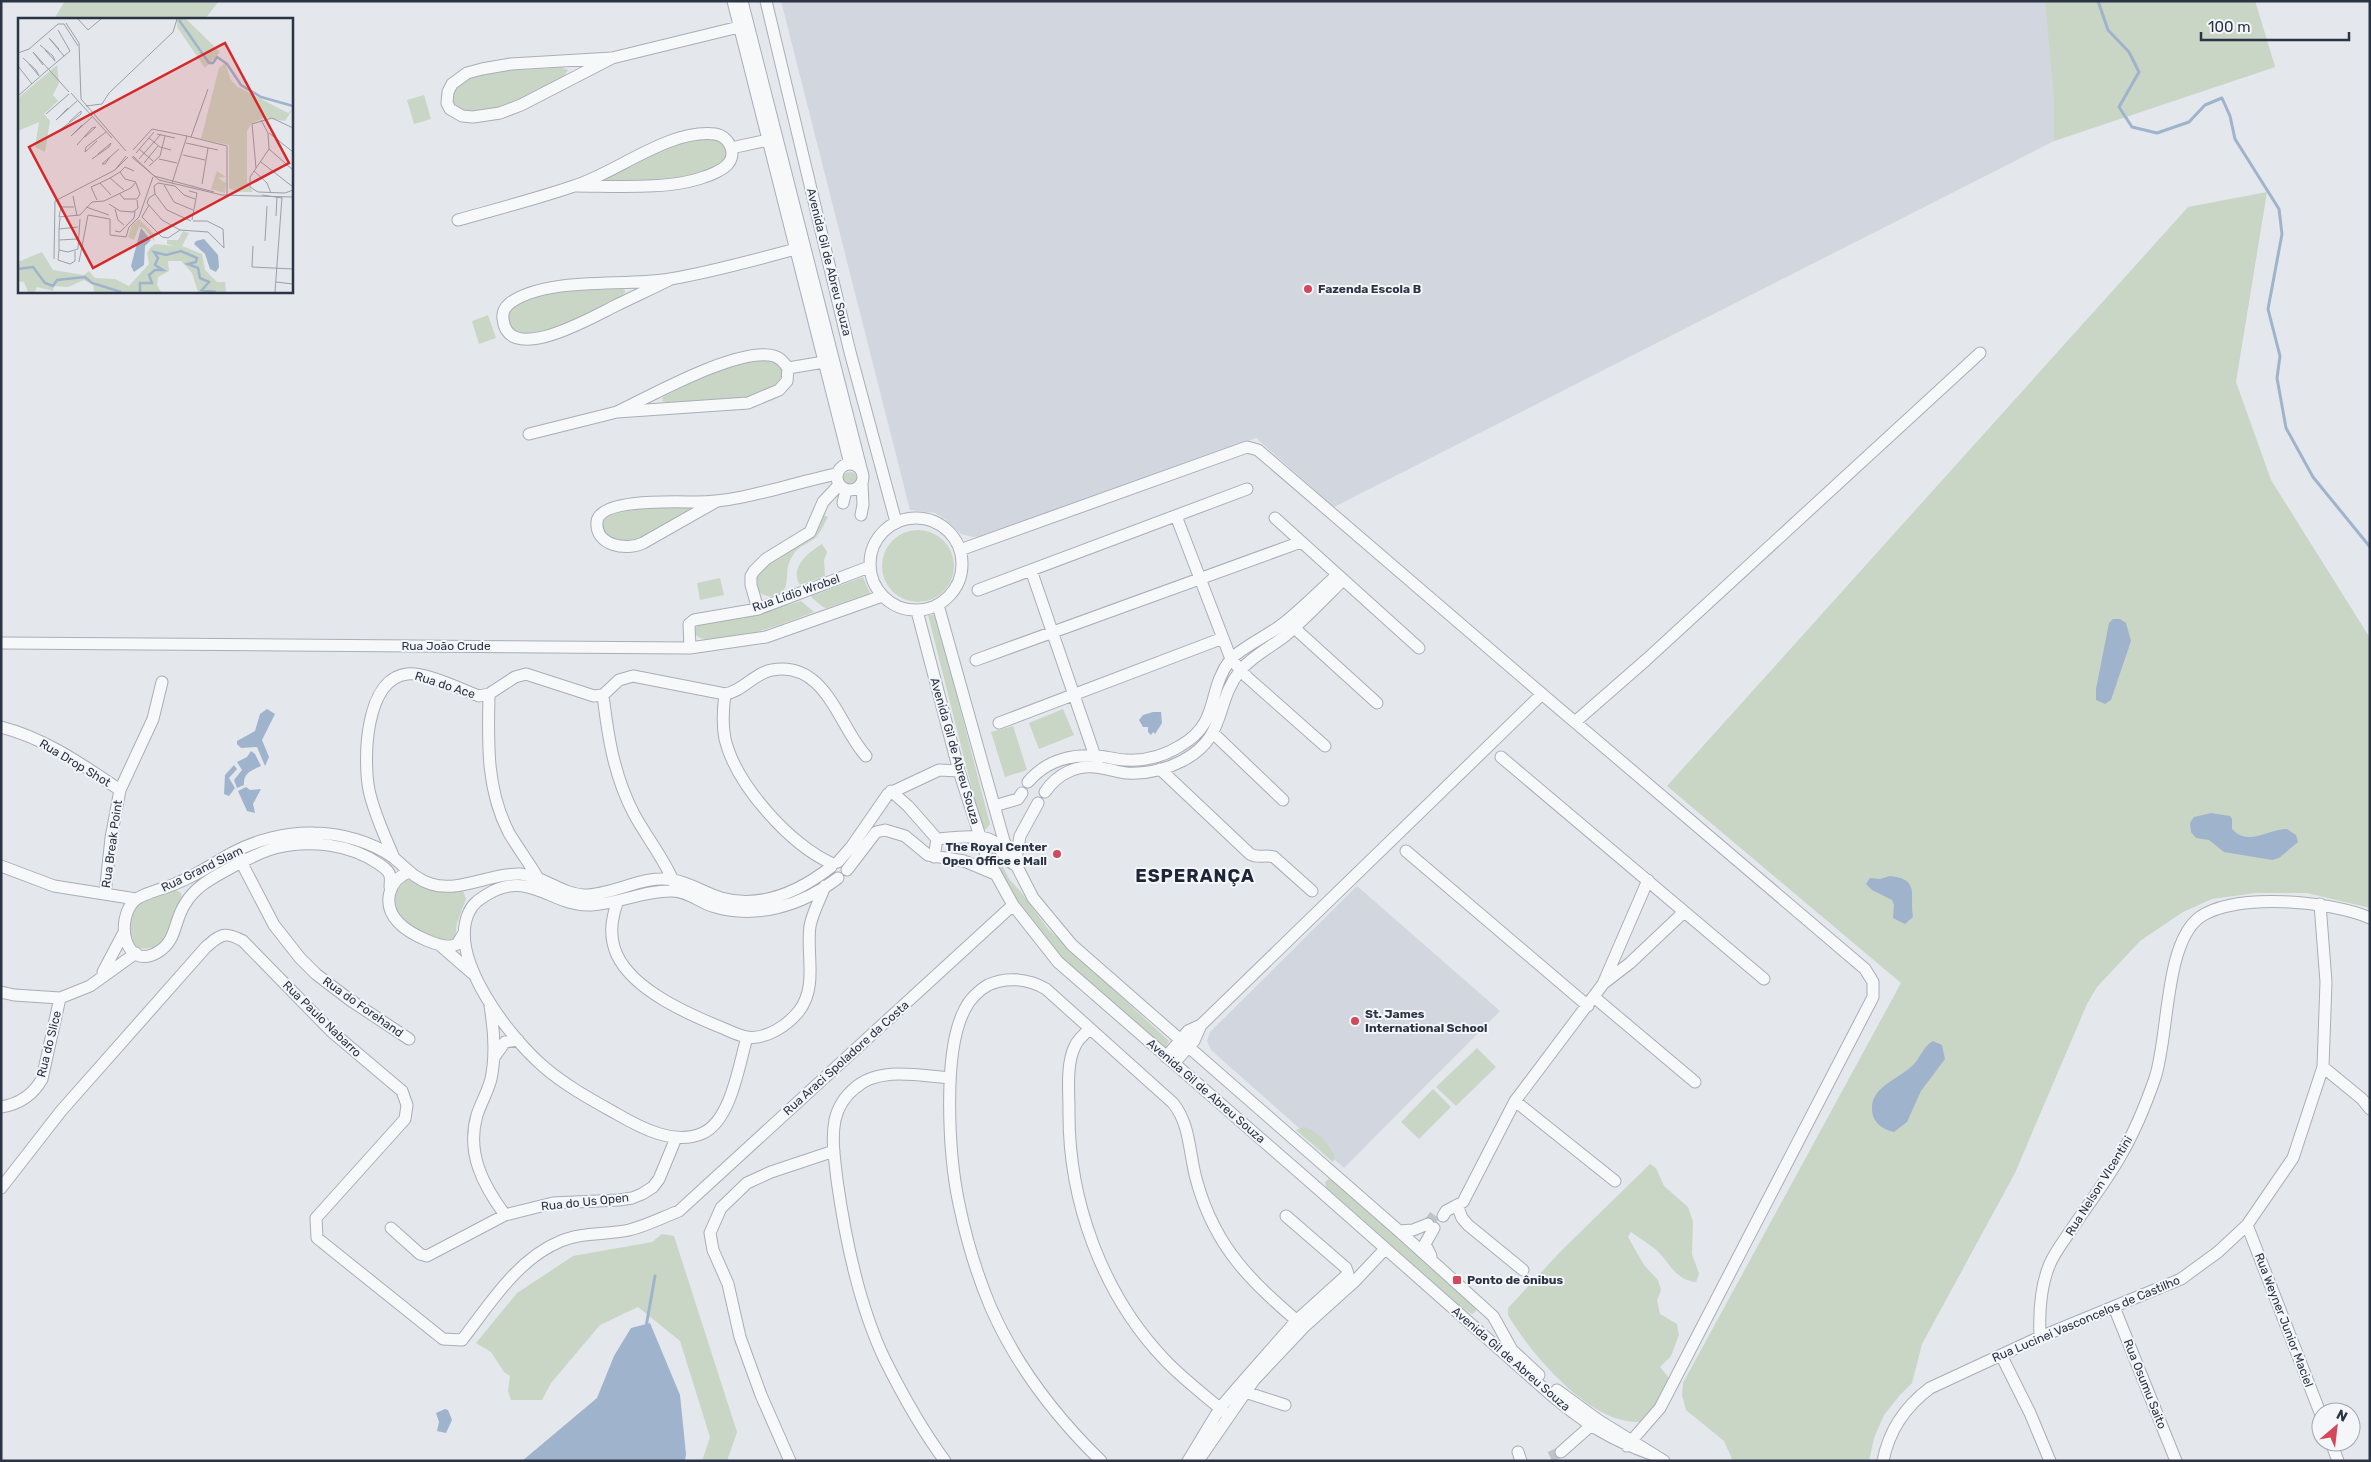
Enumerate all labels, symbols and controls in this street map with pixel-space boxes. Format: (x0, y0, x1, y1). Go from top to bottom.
scale bar (2201, 10, 2348, 42)
inset map (18, 18, 292, 292)
text: 100 m (2208, 18, 2250, 36)
street label: Avenida Gil de Abreu Souza (804, 187, 854, 337)
place label: Fazenda Escola B (1318, 282, 1421, 296)
marker: Fazenda Escola B (1302, 283, 1314, 295)
street label: Rua Lídio Wrobel (750, 571, 842, 615)
street label: Rua João Crude (401, 639, 491, 653)
street label: Rua do Ace (413, 669, 477, 701)
street label: Avenida Gil de Abreu Souza (927, 676, 983, 826)
street label: Rua Drop Shot (37, 736, 113, 790)
street label: Rua Break Point (99, 799, 125, 889)
place label: The Royal Center Open Office e Mall (942, 840, 1048, 868)
street label: Rua Grand Slam (159, 843, 245, 895)
marker: The Royal Center Open Office e Mall (1051, 848, 1063, 860)
district label: ESPERANÇA (1135, 865, 1255, 887)
street label: Rua do Forehand (320, 974, 406, 1040)
street label: Rua Paulo Nabarro (280, 978, 364, 1060)
street label: Rua Araci Spoladore da Costa (780, 998, 912, 1118)
place label: St. James International School (1365, 1007, 1488, 1035)
street label: Rua do Slice (34, 1009, 64, 1079)
marker: St. James International School (1349, 1015, 1361, 1027)
street label: Avenida Gil de Abreu Souza (1144, 1036, 1268, 1146)
street label: Rua Nelson VIcentini (2063, 1133, 2135, 1238)
street label: Rua do Us Open (540, 1190, 630, 1214)
street label: Rua Weyner Junior Maciel (2252, 1251, 2316, 1389)
place label: Ponto de ônibus (1467, 1273, 1564, 1287)
street label: Rua Lucinei Vasconcelos de Castilho (1990, 1273, 2182, 1365)
marker: Ponto de ônibus (1451, 1274, 1463, 1286)
street label: Avenida Gil de Abreu Souza (1449, 1304, 1573, 1414)
street label: Rua Osumu Saito (2121, 1337, 2169, 1431)
north arrow (2311, 1402, 2361, 1452)
text: N (2333, 1406, 2350, 1426)

